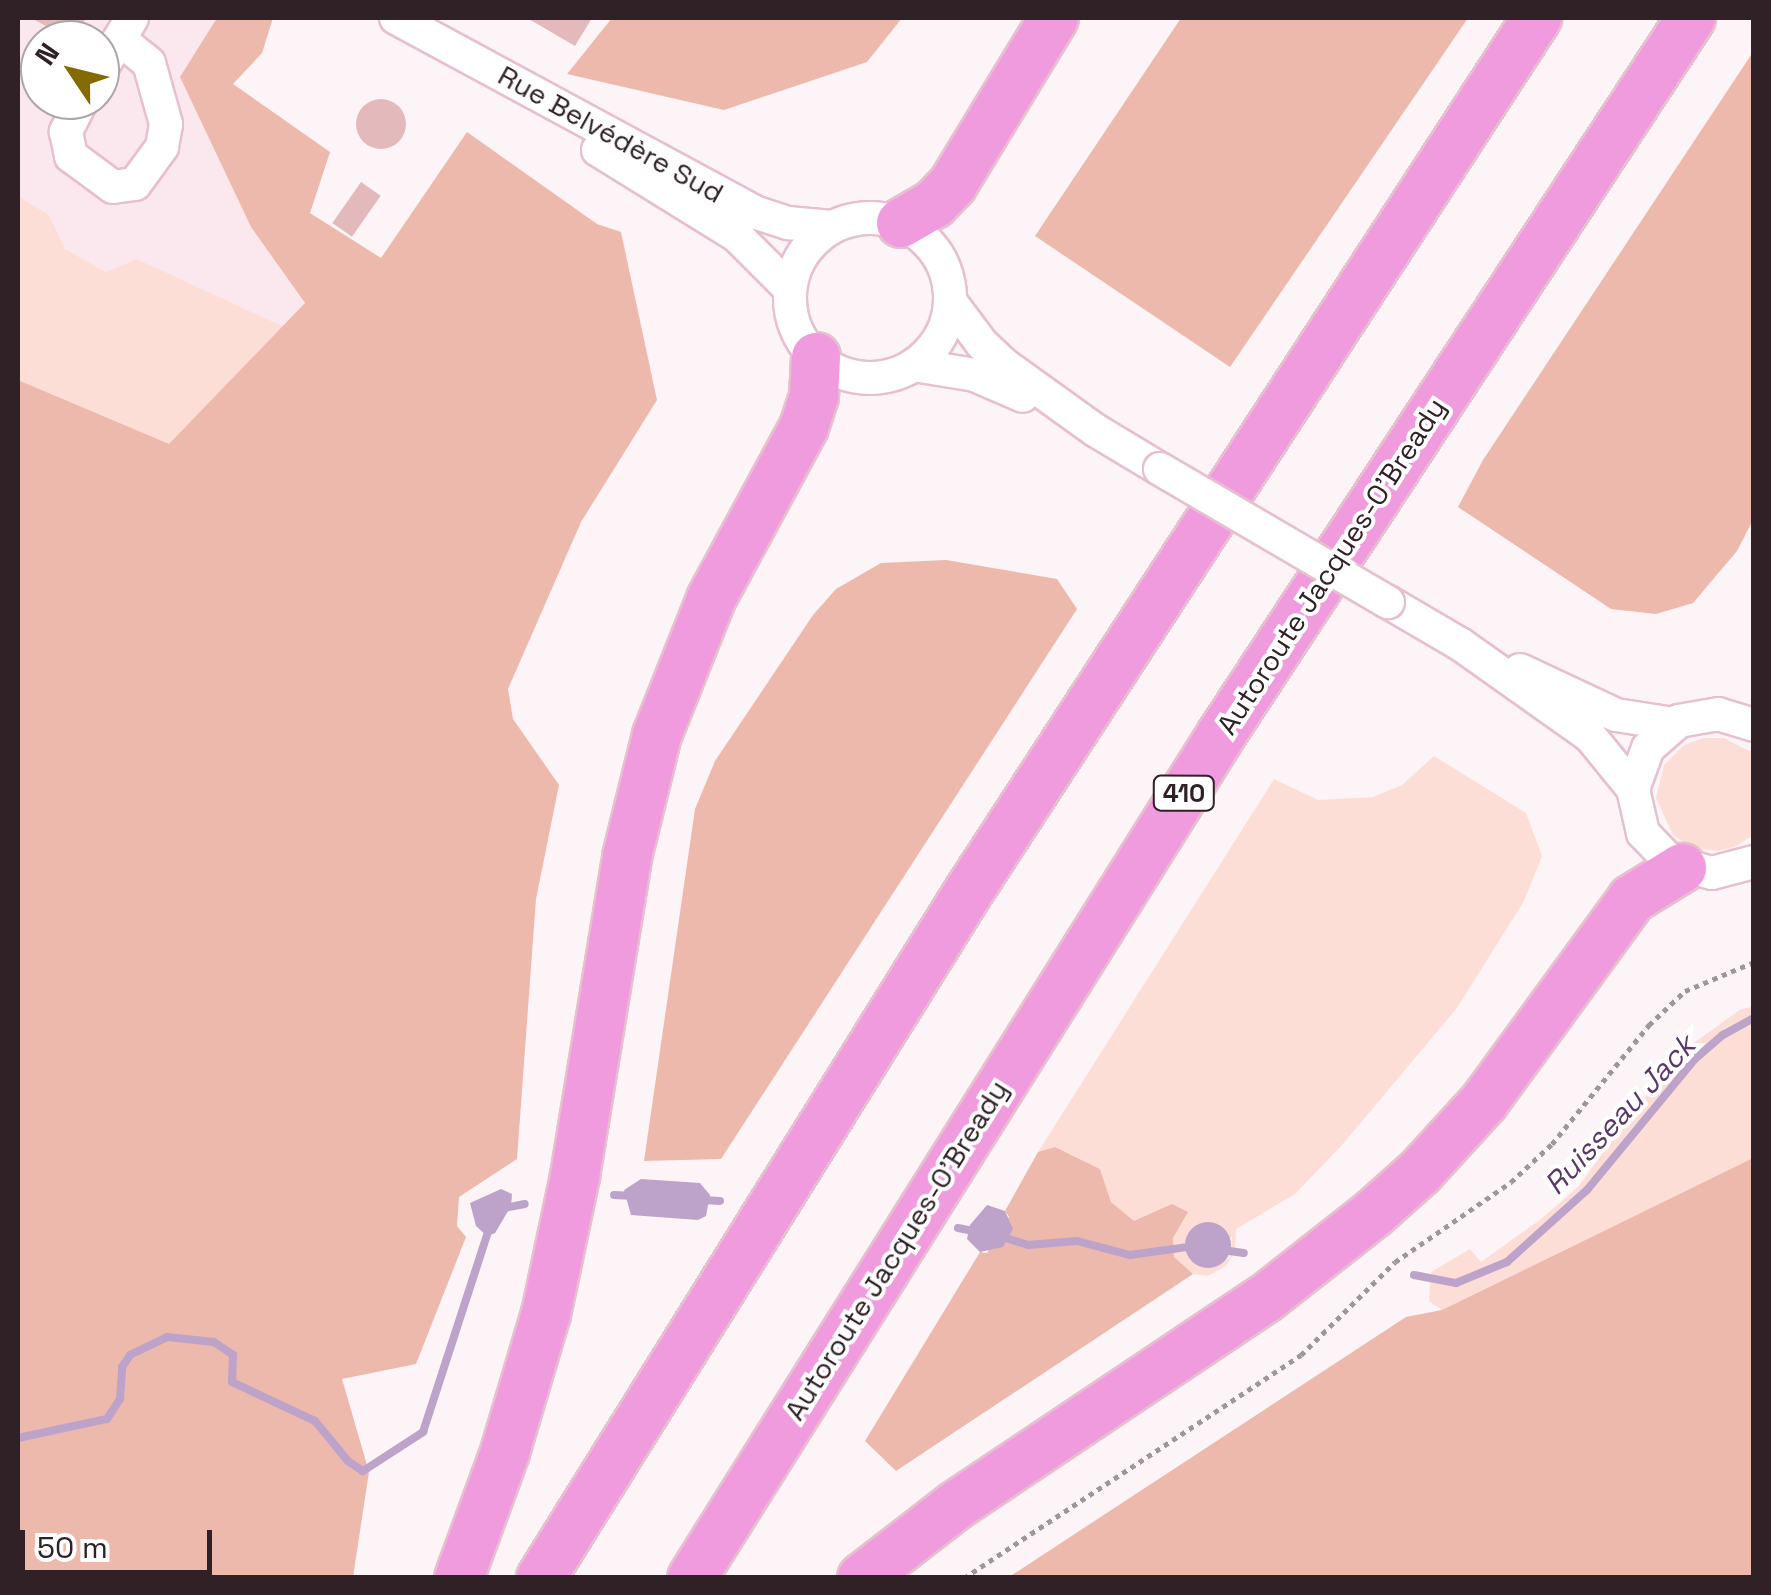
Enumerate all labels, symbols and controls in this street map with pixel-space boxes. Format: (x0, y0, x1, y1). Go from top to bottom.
north arrow (20, 20, 120, 120)
text: N (27, 36, 67, 72)
street label: Rue Belvédère Sud (492, 58, 730, 210)
street label: Autoroute Jacques-O'Bready (1210, 392, 1452, 740)
road number: 410 (1152, 773, 1216, 813)
water label: Ruisseau Jack (1537, 1028, 1703, 1202)
street label: Autoroute Jacques-O'Bready (777, 1074, 1015, 1426)
scale bar (25, 1510, 218, 1572)
text: 50 m (37, 1528, 108, 1567)

